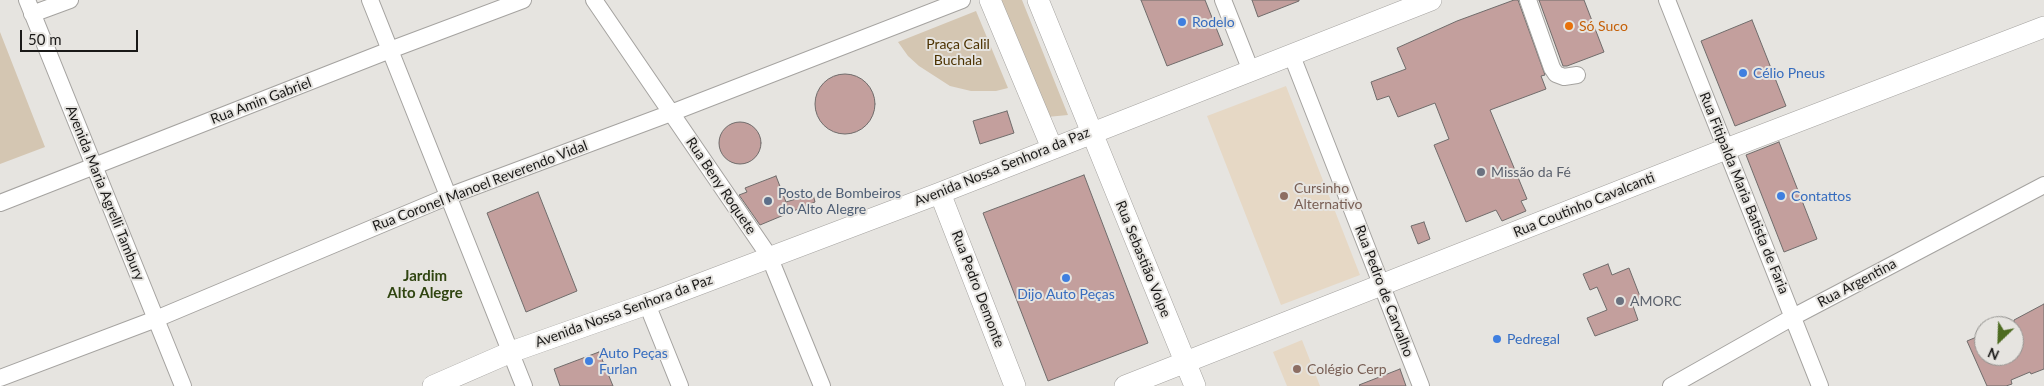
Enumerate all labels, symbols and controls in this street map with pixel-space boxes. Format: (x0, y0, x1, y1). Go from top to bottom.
place label: Rodelo (1192, 14, 1235, 30)
marker: Rodelo (1176, 16, 1188, 28)
place label: Só Suco (1579, 18, 1628, 34)
scale bar (22, 20, 140, 52)
marker: Só Suco (1563, 20, 1575, 32)
text: 50 m (28, 30, 62, 48)
park label: Praça Calil Buchala (926, 36, 990, 68)
place label: Célio Pneus (1753, 65, 1825, 81)
marker: Célio Pneus (1737, 67, 1749, 79)
street label: Rua Amin Gabriel (208, 74, 314, 128)
street label: Rua Fitipalda Maria Batista de Faria (1696, 90, 1792, 296)
street label: Avenida Maria Agrelli Tambury (62, 103, 148, 283)
street label: Avenida Nossa Senhora da Paz (912, 124, 1092, 210)
street label: Rua Beny Roquete (682, 134, 760, 238)
street label: Rua Coronel Manoel Reverendo Vidal (370, 137, 590, 235)
place label: Missão da Fé (1491, 164, 1571, 180)
marker: Missão da Fé (1475, 166, 1487, 178)
street label: Rua Coutinho Cavalcanti (1511, 169, 1657, 241)
place label: Cursinho Alternativo (1294, 180, 1362, 212)
place label: Posto de Bombeiros do Alto Alegre (778, 185, 901, 218)
place label: Contattos (1791, 188, 1851, 204)
marker: Cursinho Alternativo (1278, 190, 1290, 202)
marker: Contattos (1775, 190, 1787, 202)
marker: Posto de Bombeiros do Alto Alegre (762, 195, 774, 207)
street label: Rua Sebastião Volpe (1112, 198, 1174, 320)
street label: Rua Pedro de Carvalho (1351, 223, 1417, 359)
street label: Rua Pedro Demonte (948, 228, 1008, 350)
street label: Rua Argentina (1815, 255, 1899, 311)
district label: Jardim Alto Alegre (387, 267, 463, 302)
street label: Avenida Nossa Senhora da Paz (533, 271, 715, 351)
marker: Dijo Auto Peças (1060, 272, 1072, 284)
place label: Dijo Auto Peças (1017, 286, 1115, 302)
place label: AMORC (1630, 293, 1682, 309)
marker: AMORC (1614, 295, 1626, 307)
north arrow (1974, 316, 2024, 366)
place label: Pedregal (1507, 331, 1560, 347)
marker: Pedregal (1491, 333, 1503, 345)
text: N (1985, 344, 2001, 364)
place label: Auto Peças Furlan (599, 345, 668, 378)
marker: Auto Peças Furlan (583, 355, 595, 367)
place label: Colégio Cerp (1307, 361, 1387, 377)
marker: Colégio Cerp (1291, 363, 1303, 375)

